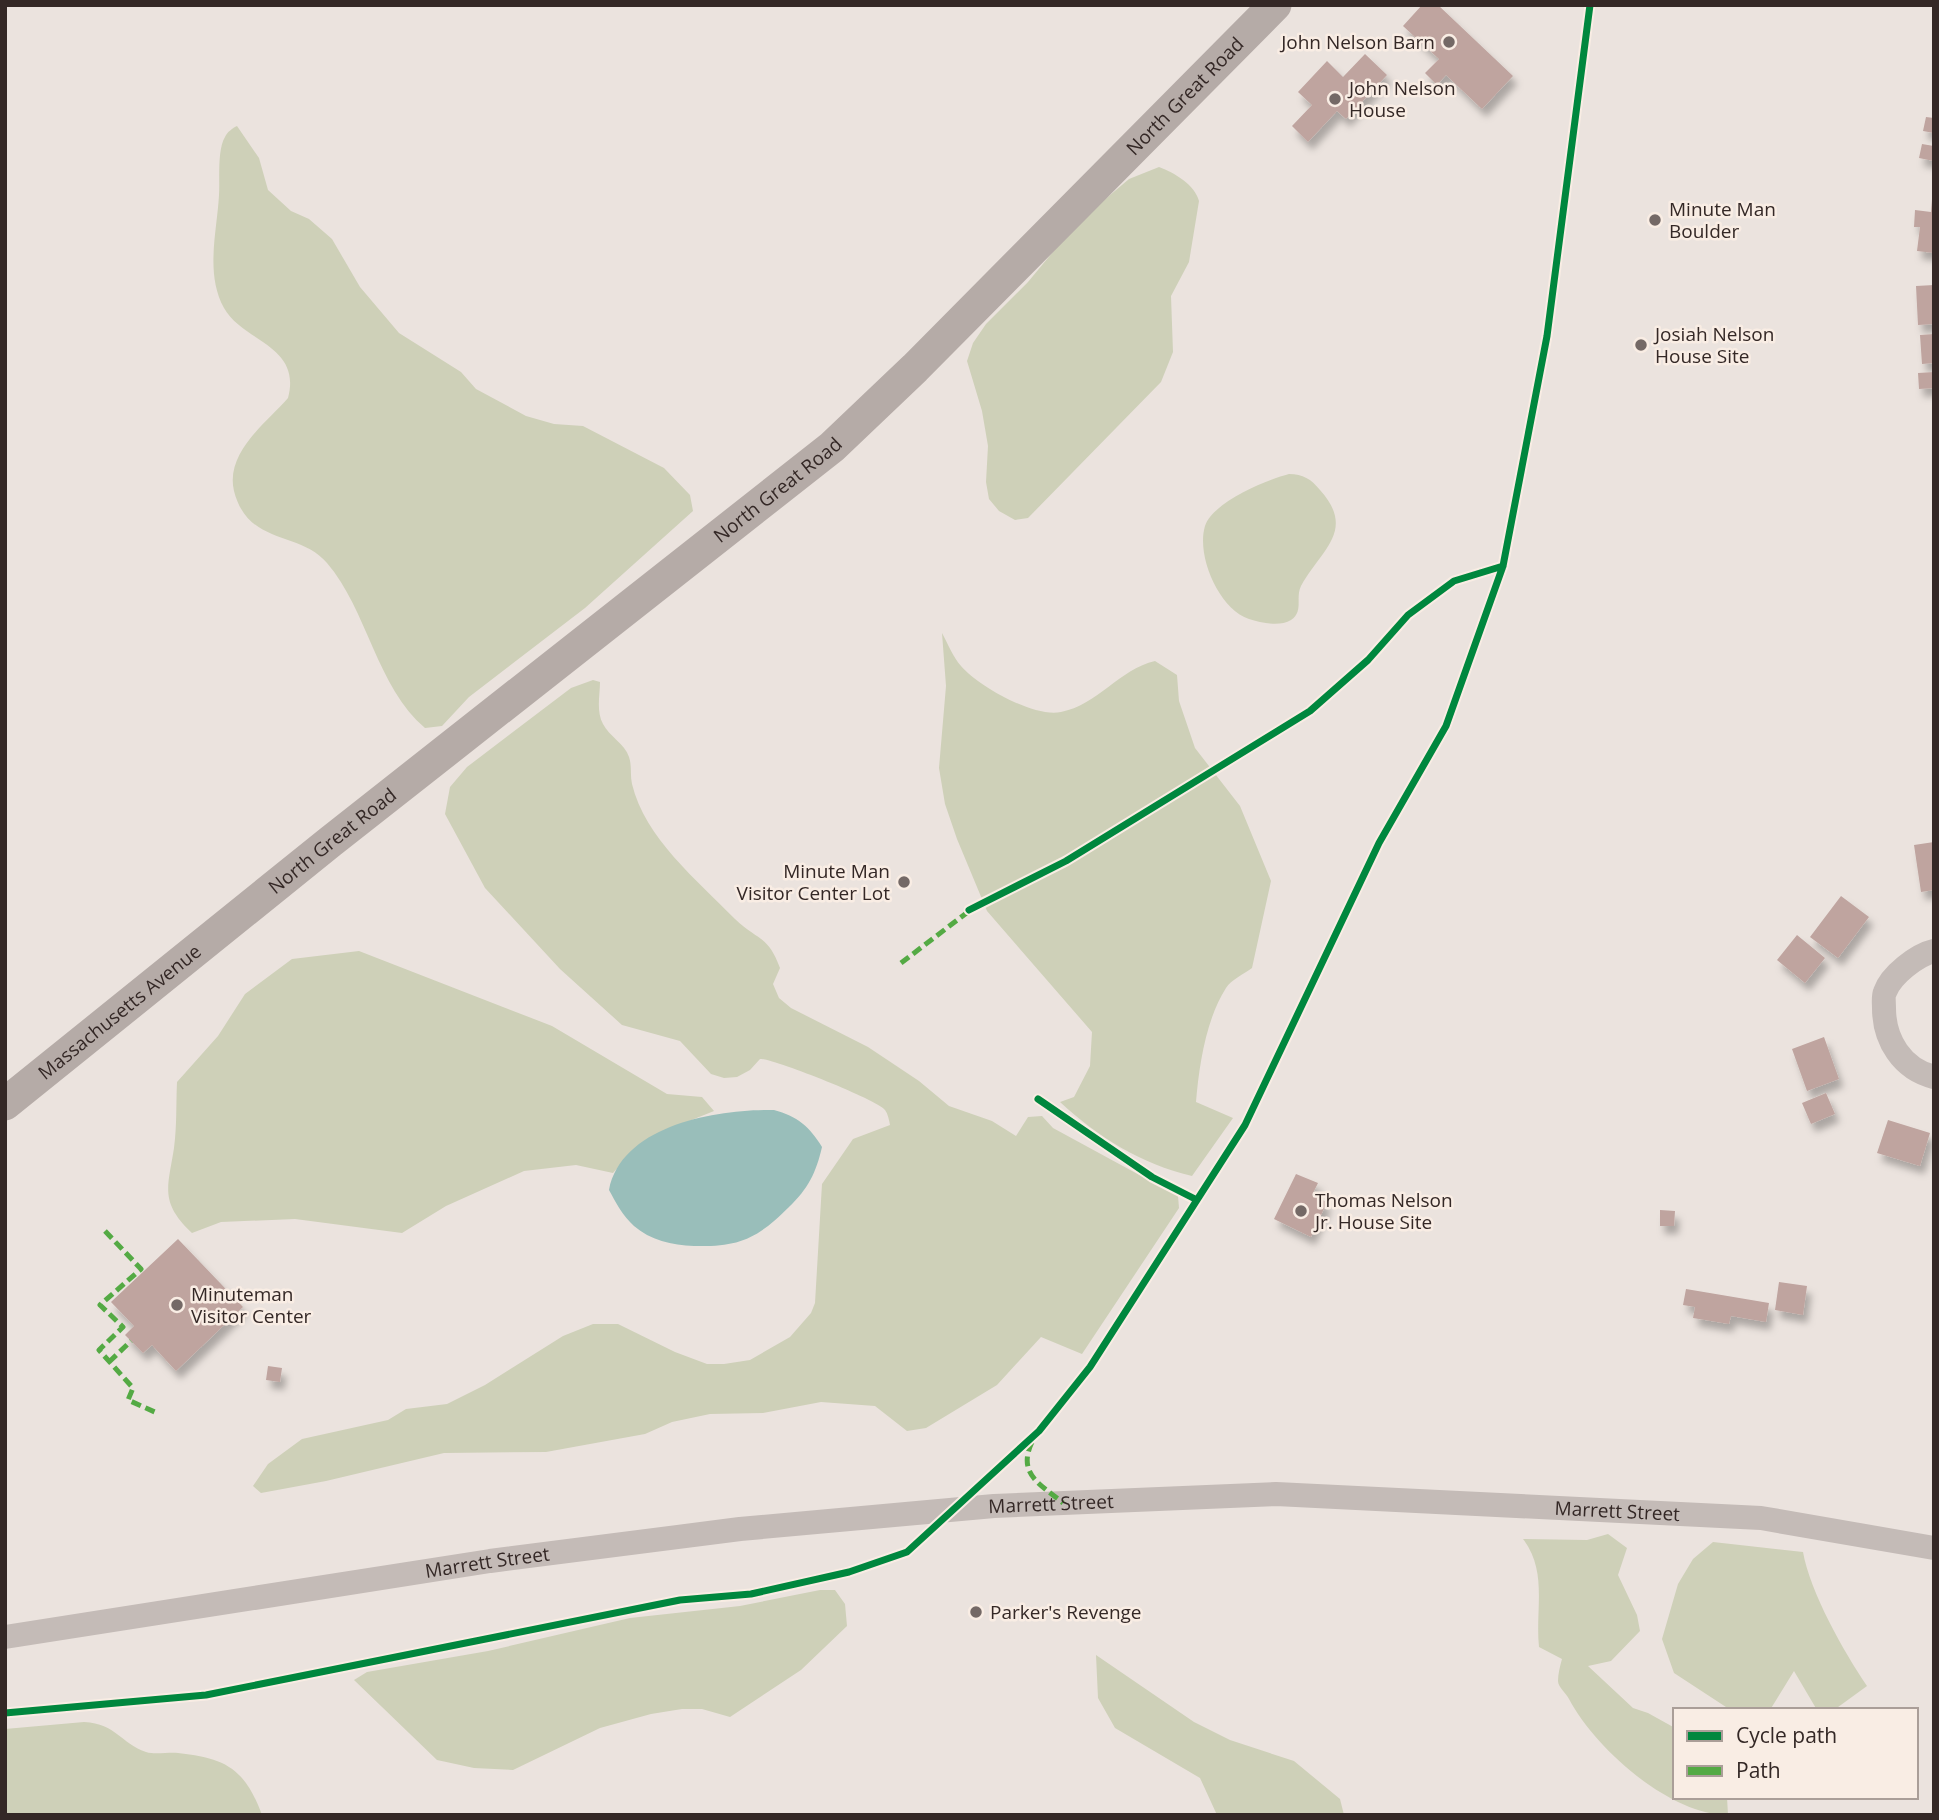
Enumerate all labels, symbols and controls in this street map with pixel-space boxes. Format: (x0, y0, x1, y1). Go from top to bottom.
place label: John Nelson Barn (1279, 29, 1435, 55)
street label: North Great Road (1120, 31, 1249, 161)
marker: John Nelson Barn (1441, 34, 1457, 50)
place label: John Nelson House (1347, 75, 1456, 123)
marker: John Nelson House (1327, 91, 1343, 107)
place label: Minute Man Boulder (1669, 196, 1776, 244)
marker: Minute Man Boulder (1647, 212, 1663, 228)
place label: Josiah Nelson House Site (1653, 321, 1774, 369)
marker: Josiah Nelson House Site (1633, 337, 1649, 353)
street label: North Great Road (708, 431, 848, 549)
street label: North Great Road (263, 782, 402, 900)
place label: Minute Man Visitor Center Lot (737, 858, 890, 906)
marker: Minute Man Visitor Center Lot (896, 874, 912, 890)
street label: Massachusetts Avenue (33, 938, 206, 1085)
place label: Thomas Nelson Jr. House Site (1313, 1187, 1453, 1235)
marker: Thomas Nelson Jr. House Site (1293, 1203, 1309, 1219)
place label: Minuteman Visitor Center (191, 1281, 312, 1329)
marker: Minuteman Visitor Center (169, 1297, 185, 1313)
street label: Marrett Street (988, 1488, 1114, 1519)
street label: Marrett Street (1554, 1495, 1681, 1527)
street label: Marrett Street (423, 1540, 551, 1584)
place label: Parker's Revenge (990, 1599, 1142, 1625)
marker: Parker's Revenge (968, 1604, 984, 1620)
legend (1673, 1708, 1918, 1799)
text: Cycle path (1736, 1721, 1837, 1749)
text: Path (1736, 1756, 1781, 1784)

